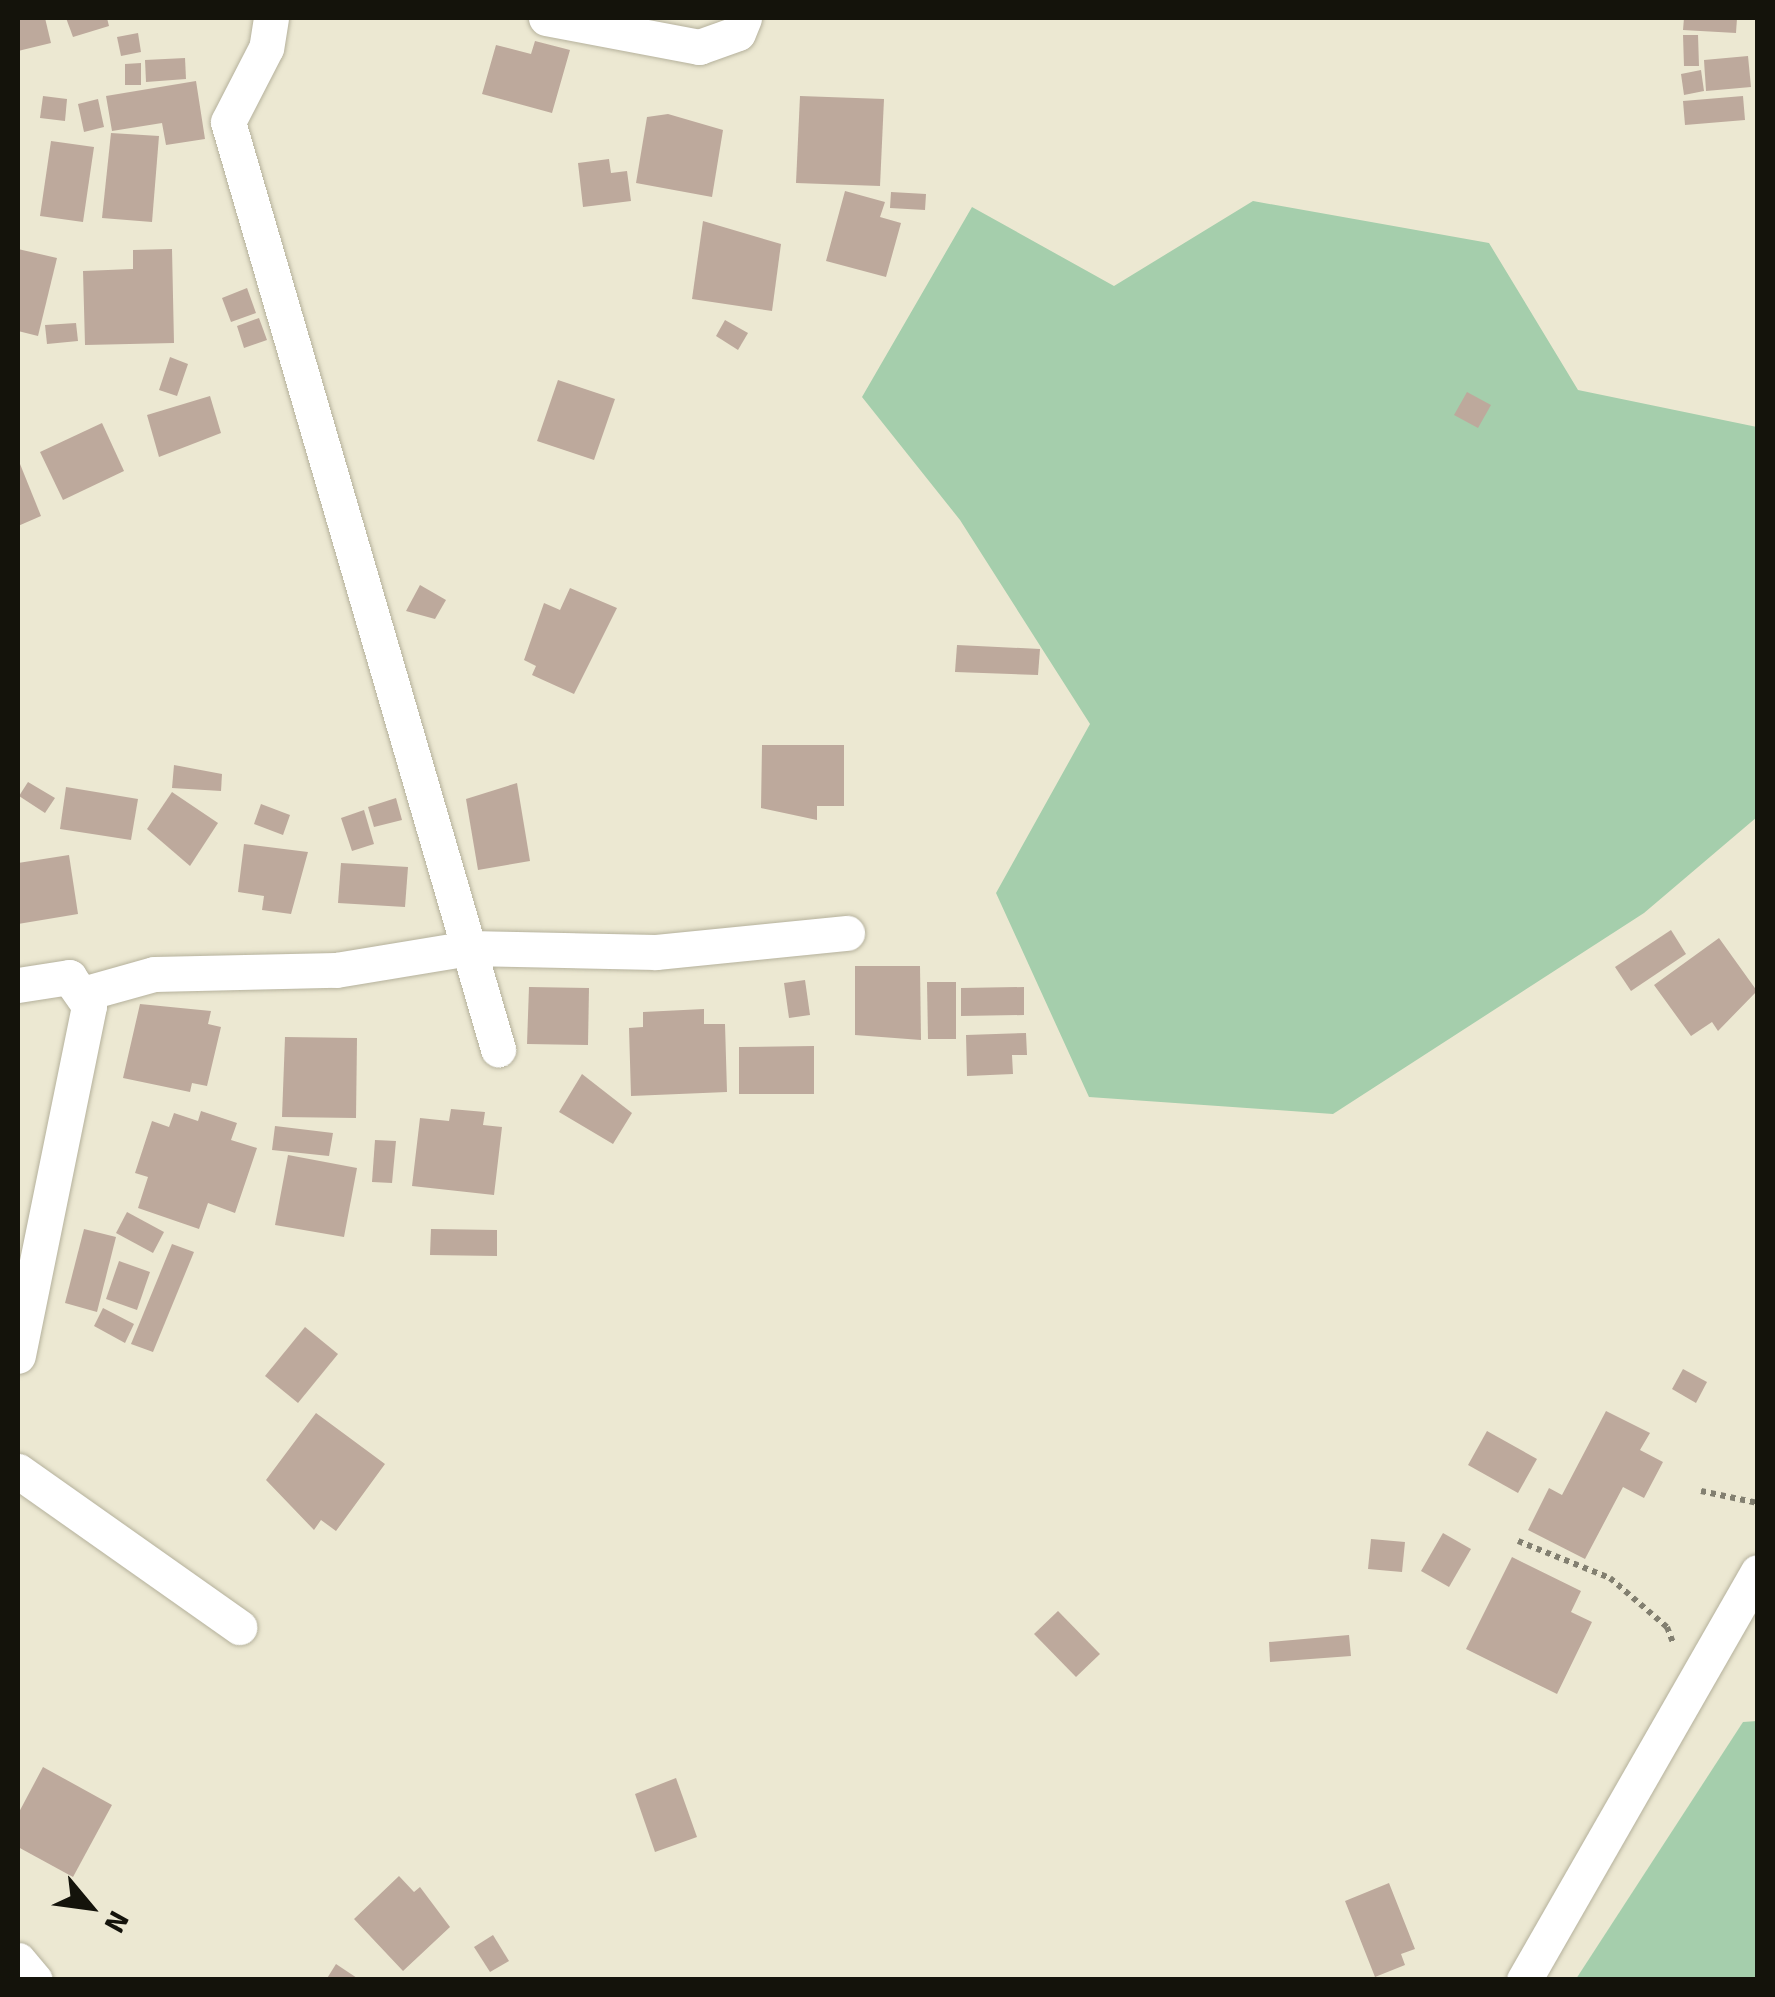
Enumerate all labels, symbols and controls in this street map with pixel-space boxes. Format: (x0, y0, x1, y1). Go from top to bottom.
north arrow (40, 1857, 140, 1957)
text: N (97, 1905, 136, 1938)

